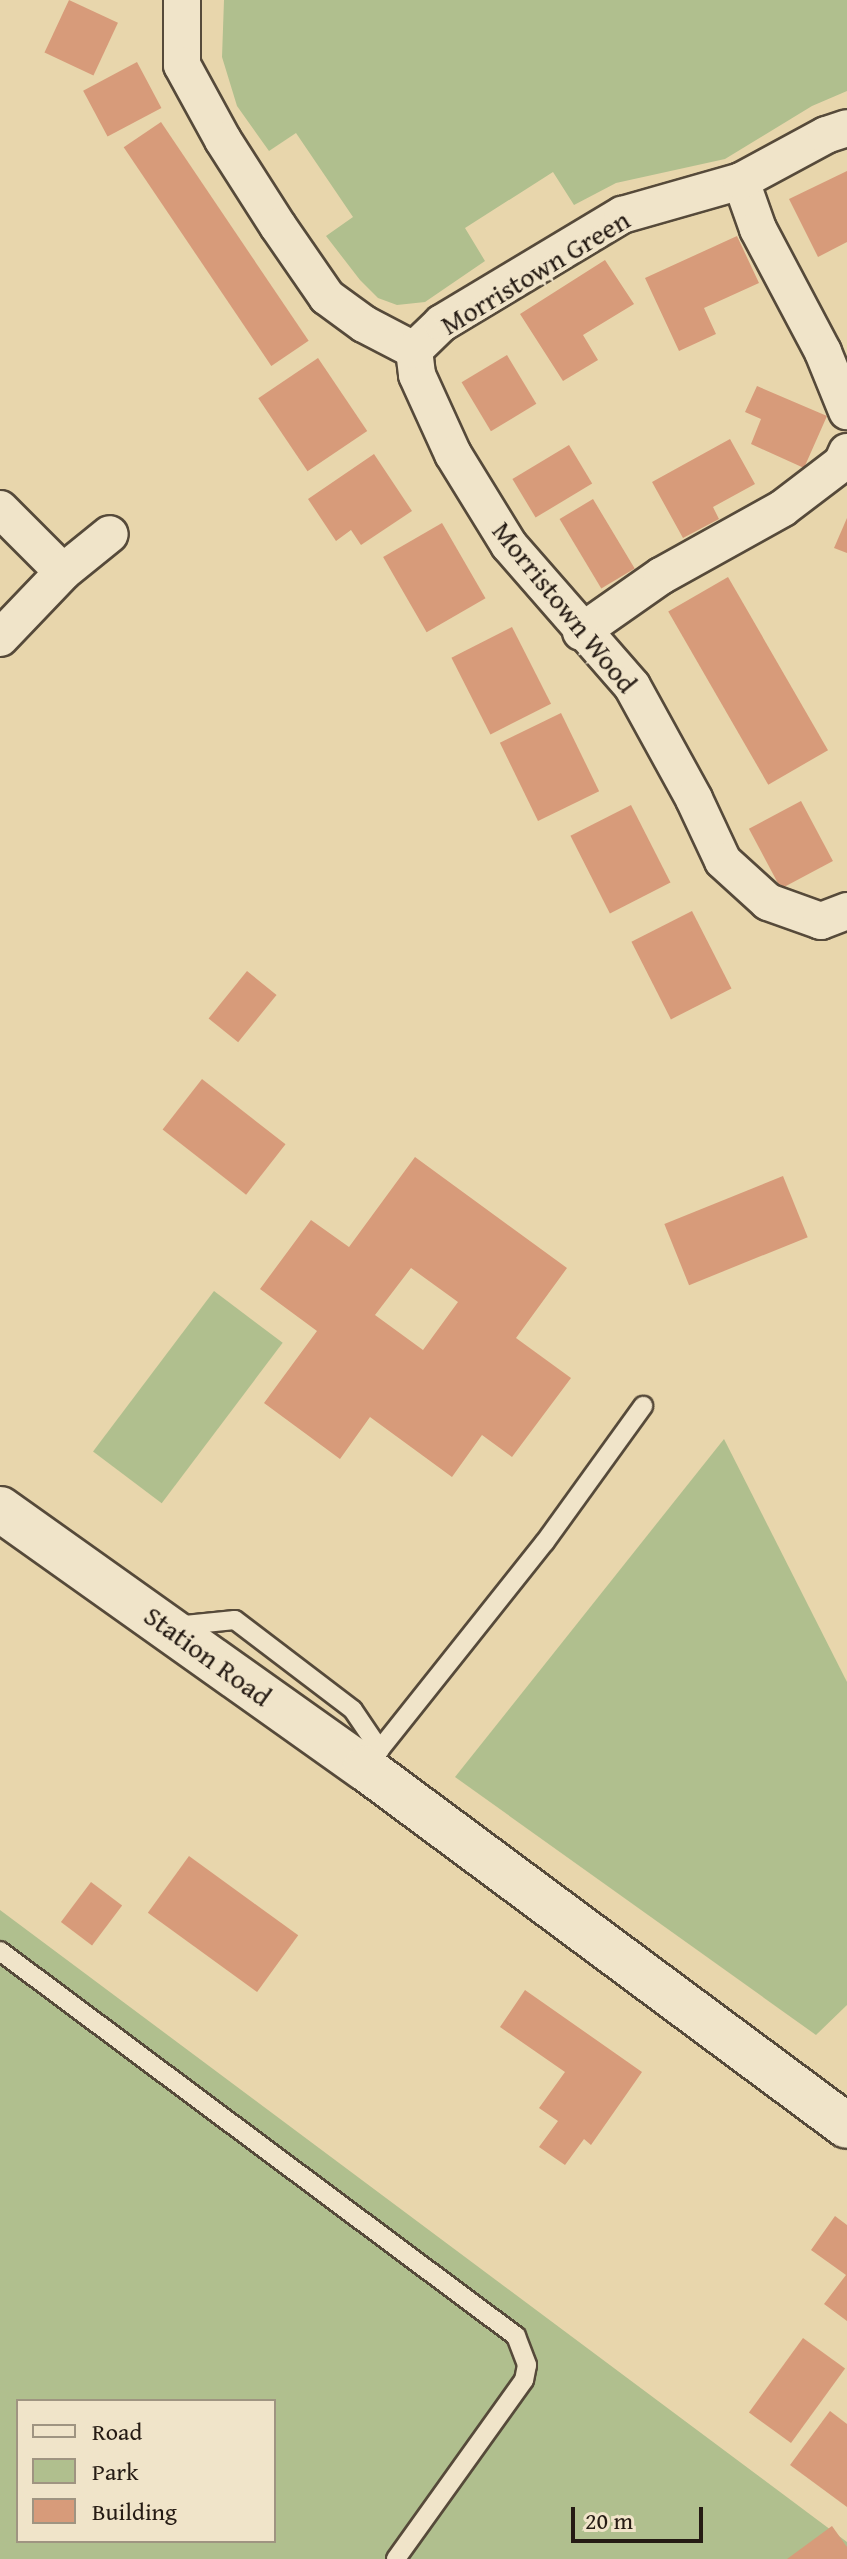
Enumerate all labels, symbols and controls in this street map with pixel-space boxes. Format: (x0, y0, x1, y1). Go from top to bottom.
street label: Morristown Green (434, 202, 636, 342)
street label: Morristown Wood (486, 514, 644, 700)
street label: Station Road (138, 1599, 278, 1713)
legend (16, 2399, 276, 2543)
text: Road (92, 2414, 142, 2449)
text: Park (92, 2454, 138, 2489)
scale bar (575, 2491, 707, 2541)
text: Building (92, 2494, 177, 2529)
text: 20 m (585, 2503, 633, 2538)

